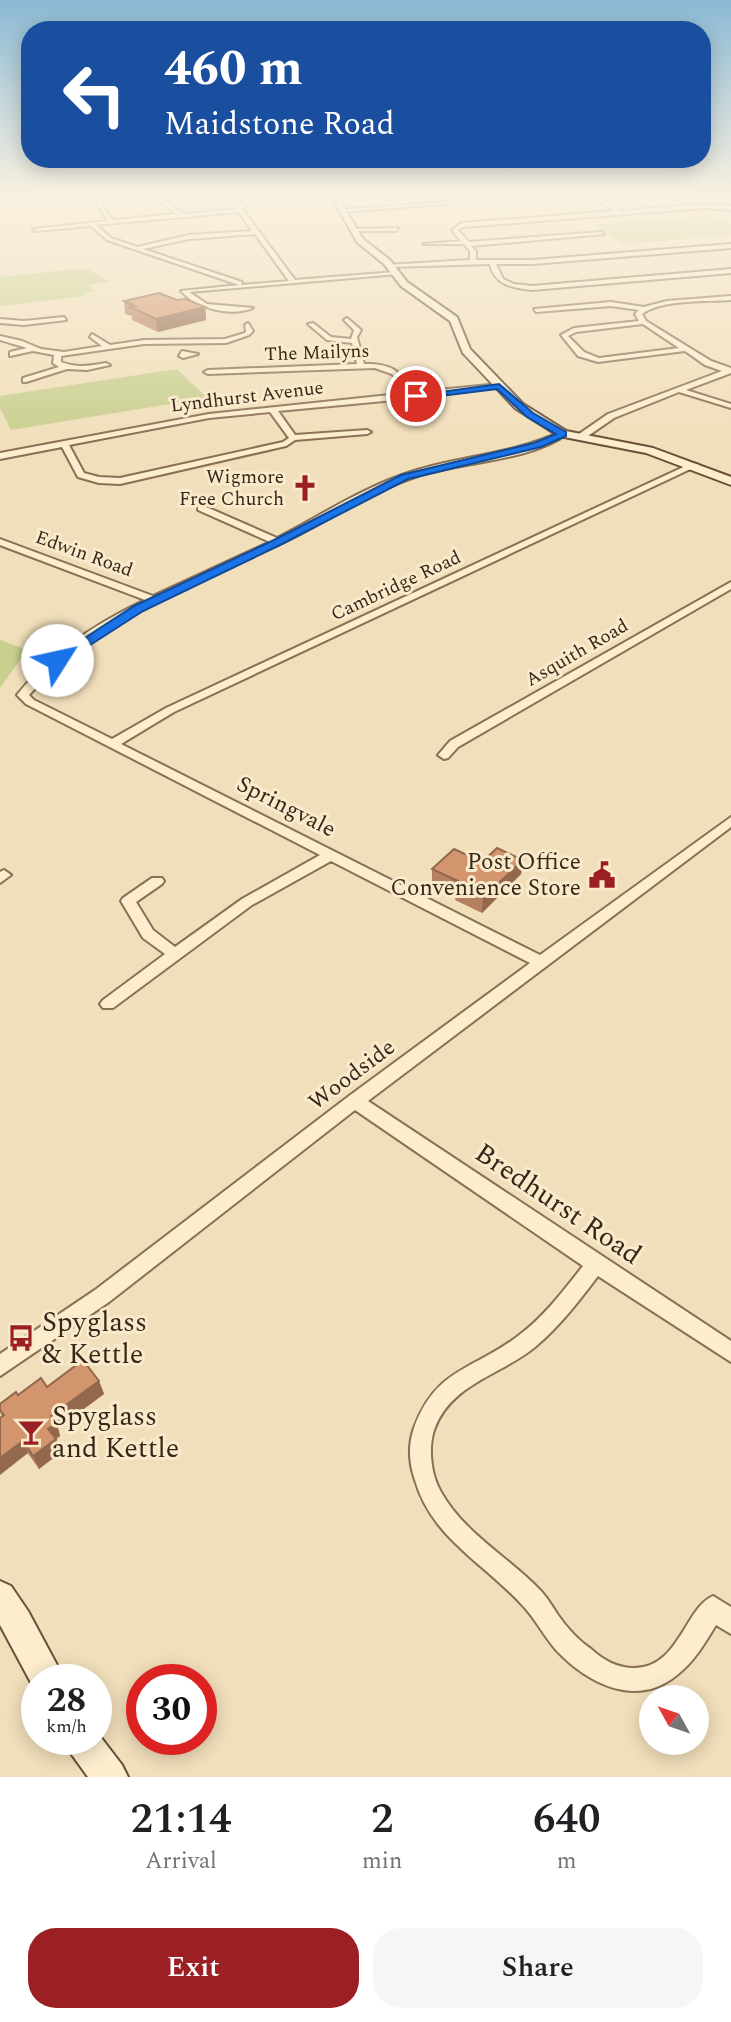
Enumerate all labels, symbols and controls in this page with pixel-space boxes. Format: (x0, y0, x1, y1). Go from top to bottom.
text: 460 m (164, 32, 303, 107)
icon: left (49, 49, 140, 140)
text: Maidstone Road (164, 100, 395, 149)
street label: The Mailyns (264, 337, 370, 369)
pin (386, 366, 446, 426)
street label: Lyndhurst Avenue (169, 373, 325, 421)
icon: arrive (397, 377, 435, 415)
place label: Wigmore Free Church (179, 463, 284, 514)
church icon: Wigmore Free Church (290, 473, 320, 503)
street label: Edwin Road (31, 523, 137, 585)
street label: Cambridge Road (326, 543, 466, 629)
street label: Asquith Road (520, 612, 634, 694)
position arrow (20, 623, 94, 697)
street label: Springvale (230, 767, 342, 847)
place label: Post Office Convenience Store (390, 845, 581, 906)
public building icon: Post Office Convenience Store (587, 860, 617, 890)
street label: Woodside (301, 1031, 403, 1119)
street label: Bredhurst Road (466, 1132, 650, 1276)
place label: Spyglass & Kettle (42, 1301, 147, 1376)
bus stop icon: Spyglass & Kettle (6, 1323, 36, 1353)
place label: Spyglass and Kettle (52, 1395, 179, 1470)
bar icon: Spyglass and Kettle (16, 1417, 46, 1447)
speed limit sign: 30 (126, 1664, 217, 1755)
text: 28 (47, 1674, 86, 1727)
north arrow (639, 1685, 709, 1755)
map controls (639, 1685, 709, 1755)
text: km/h (46, 1713, 87, 1740)
text: 21:14 (131, 1788, 232, 1851)
text: 2 (371, 1788, 393, 1851)
text: 640 (533, 1788, 600, 1851)
text: Arrival (145, 1844, 217, 1879)
text: min (362, 1844, 402, 1879)
text: m (557, 1844, 577, 1879)
button: Exit (28, 1928, 359, 2008)
button: Share (373, 1928, 703, 2008)

